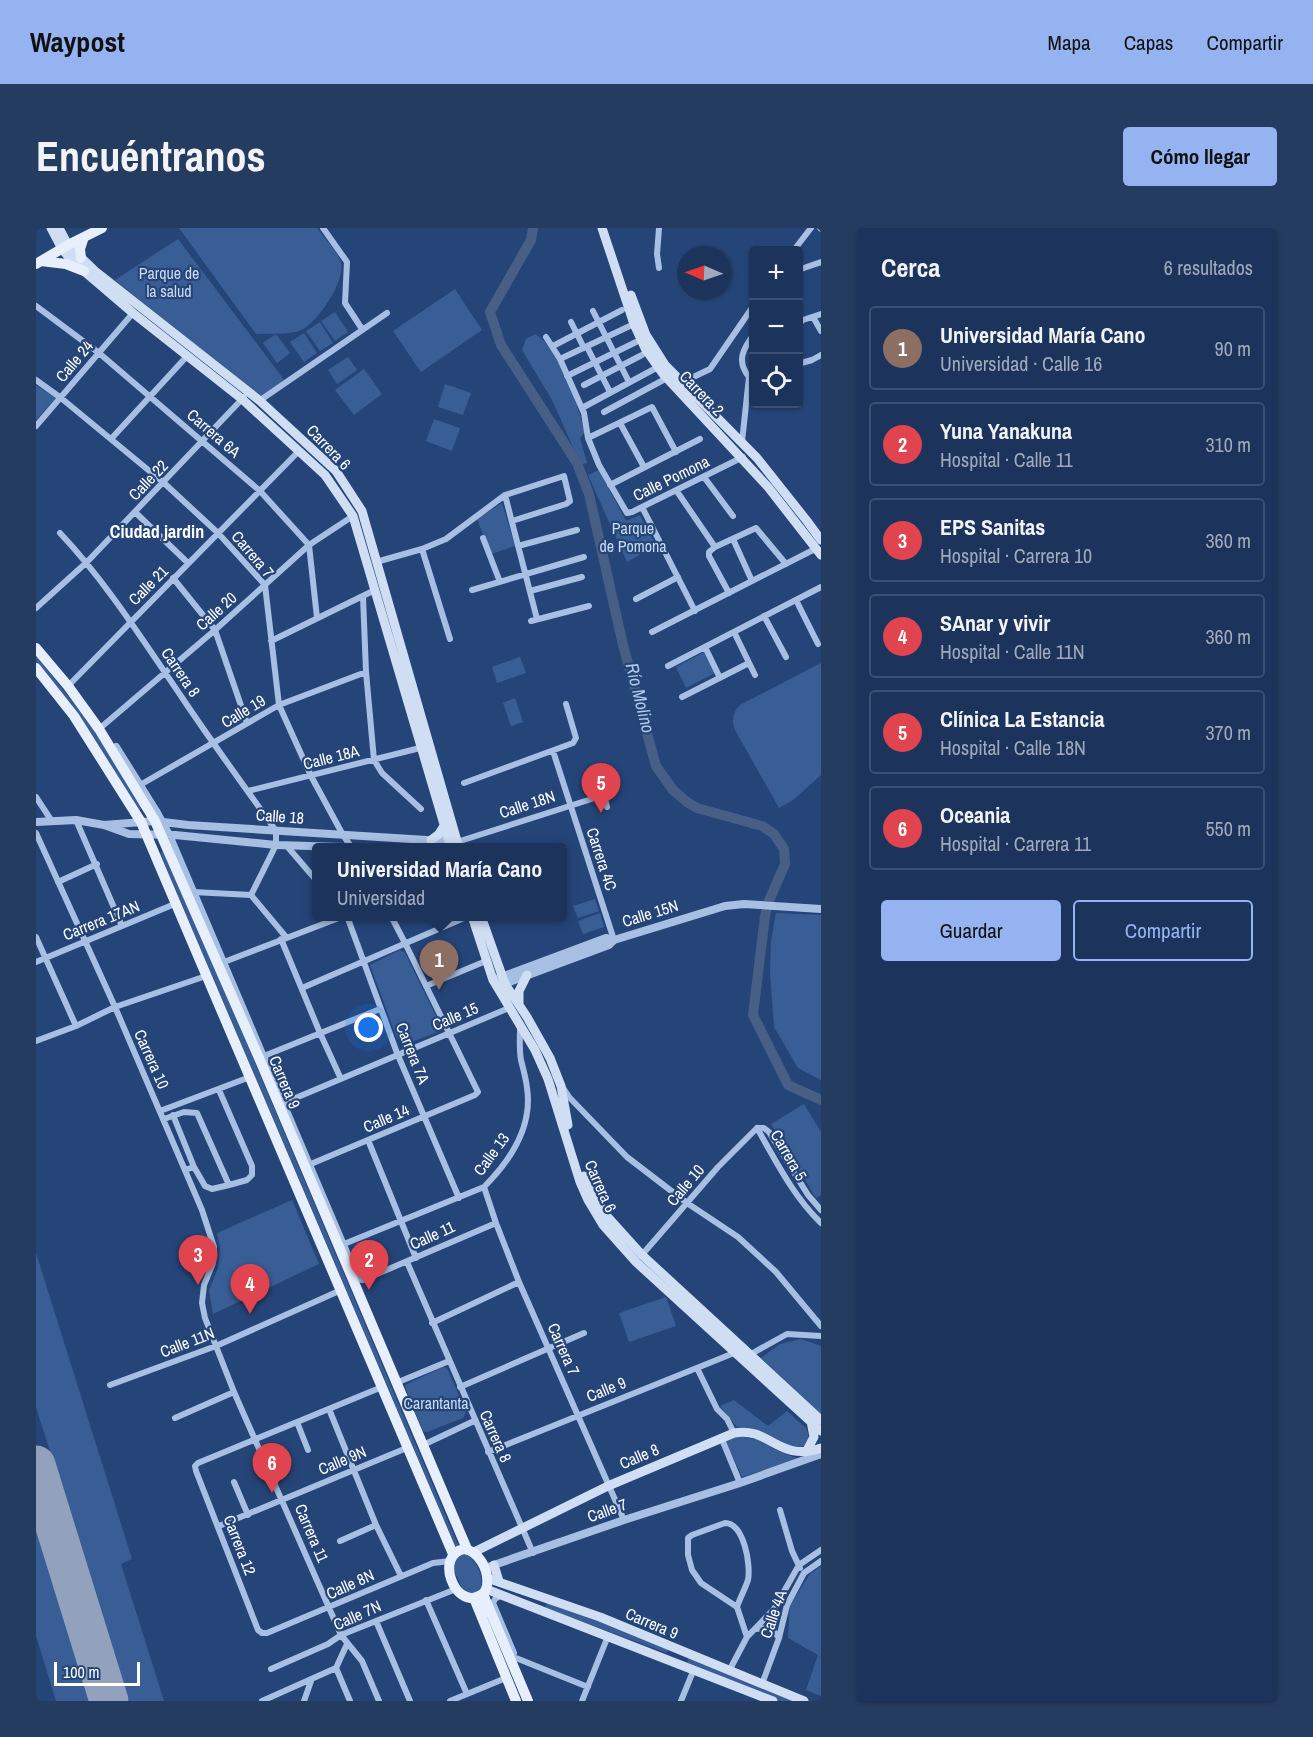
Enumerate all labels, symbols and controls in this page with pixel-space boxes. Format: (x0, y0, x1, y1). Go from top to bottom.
text: Waypost (30, 23, 125, 61)
text: Mapa (1048, 28, 1091, 57)
text: Capas (1124, 28, 1173, 57)
text: Compartir (1206, 28, 1283, 57)
button: Cómo llegar (1123, 127, 1277, 186)
text: Encuéntranos (36, 128, 266, 184)
north arrow (677, 246, 731, 300)
map controls (749, 246, 803, 408)
button: + (749, 246, 803, 300)
text: Cerca (881, 250, 940, 285)
text: 6 resultados (1164, 254, 1253, 281)
park label: Parque de la salud (139, 262, 199, 302)
button: − (749, 300, 803, 354)
text: Universidad María Cano (940, 320, 1146, 350)
street label: Calle 24 (50, 335, 98, 387)
text: 1 (898, 335, 907, 362)
text: 90 m (1215, 335, 1251, 362)
text: Universidad · Calle 16 (940, 350, 1102, 377)
button: locate (749, 354, 803, 408)
street label: Carrera 2 (675, 365, 729, 421)
street label: Carrera 6A (183, 404, 246, 463)
text: Yuna Yanakuna (940, 416, 1072, 446)
street label: Carrera 6 (302, 419, 356, 475)
text: 2 (898, 431, 907, 458)
text: 310 m (1205, 431, 1251, 458)
text: Hospital · Calle 11 (940, 446, 1073, 473)
street label: Calle Pomona (629, 450, 713, 506)
street label: Calle 22 (123, 455, 173, 505)
text: EPS Sanitas (940, 512, 1045, 542)
park label: Parque de Pomona (599, 517, 667, 557)
district label: Ciudad jardin (110, 519, 204, 544)
street label: Carrera 7 (227, 526, 279, 582)
text: 3 (898, 527, 907, 554)
text: 360 m (1205, 527, 1251, 554)
text: Hospital · Carrera 10 (940, 542, 1092, 569)
street label: Calle 21 (123, 560, 173, 610)
street label: Calle 20 (191, 587, 241, 635)
text: SAnar y vivir (940, 608, 1050, 638)
text: 4 (898, 623, 907, 650)
text: 360 m (1205, 623, 1251, 650)
text: Hospital · Calle 11N (940, 638, 1085, 665)
street label: Carrera 8 (156, 643, 206, 701)
water label: Río Molino (620, 660, 661, 736)
street label: Calle 19 (217, 689, 269, 733)
text: Clínica La Estancia (940, 704, 1104, 734)
text: 5 (898, 719, 907, 746)
text: 370 m (1205, 719, 1251, 746)
text: Hospital · Calle 18N (940, 734, 1086, 761)
street label: Calle 18A (301, 739, 361, 775)
pin: 5 (582, 764, 620, 813)
street label: Calle 18N (496, 785, 558, 823)
text: Oceania (940, 800, 1010, 830)
street label: Calle 18 (255, 803, 305, 829)
text: 6 (898, 815, 907, 842)
text: 550 m (1205, 815, 1251, 842)
street label: Carrera 4C (582, 825, 622, 893)
text: Hospital · Carrera 11 (940, 830, 1091, 857)
popup (312, 843, 567, 921)
text: Universidad María Cano (337, 854, 542, 884)
text: Universidad (337, 884, 425, 911)
street label: Calle 15N (619, 894, 681, 932)
street label: Carrera 17AN (59, 895, 143, 945)
button: Guardar (881, 900, 1061, 961)
button: Compartir (1073, 900, 1253, 961)
pin: 1 (420, 940, 458, 990)
street label: Calle 15 (429, 996, 481, 1036)
your location (354, 1013, 383, 1042)
street label: Carrera 7A (391, 1019, 435, 1087)
street label: Carrera 10 (129, 1026, 175, 1092)
street label: Carrera 9 (264, 1052, 306, 1112)
street label: Calle 14 (360, 1098, 412, 1138)
street label: Carrera 5 (766, 1126, 812, 1184)
street label: Calle 13 (468, 1128, 514, 1180)
street label: Carrera 6 (580, 1156, 622, 1216)
street label: Calle 10 (661, 1159, 709, 1211)
street label: Calle 11 (406, 1215, 459, 1255)
pin: 3 (178, 1236, 218, 1285)
pin: 2 (350, 1240, 388, 1290)
pin: 4 (230, 1264, 270, 1314)
street label: Carrera 7 (543, 1319, 585, 1379)
street label: Calle 11N (157, 1322, 217, 1362)
street label: Calle 9 (583, 1371, 629, 1407)
park label: Carantanta (404, 1392, 469, 1414)
street label: Carrera 8 (475, 1406, 517, 1466)
street label: Calle 8 (616, 1438, 662, 1474)
street label: Calle 9N (315, 1440, 369, 1480)
pin: 6 (252, 1444, 292, 1493)
street label: Calle 7 (584, 1493, 630, 1527)
street label: Carrera 11 (290, 1500, 334, 1566)
street label: Carrera 12 (218, 1512, 262, 1578)
street label: Calle 8N (323, 1564, 377, 1604)
street label: Calle 4A (755, 1587, 792, 1641)
street label: Calle 7N (330, 1595, 384, 1635)
street label: Carrera 9 (622, 1602, 682, 1644)
scale bar (54, 1659, 140, 1686)
text: 100 m (63, 1661, 99, 1683)

